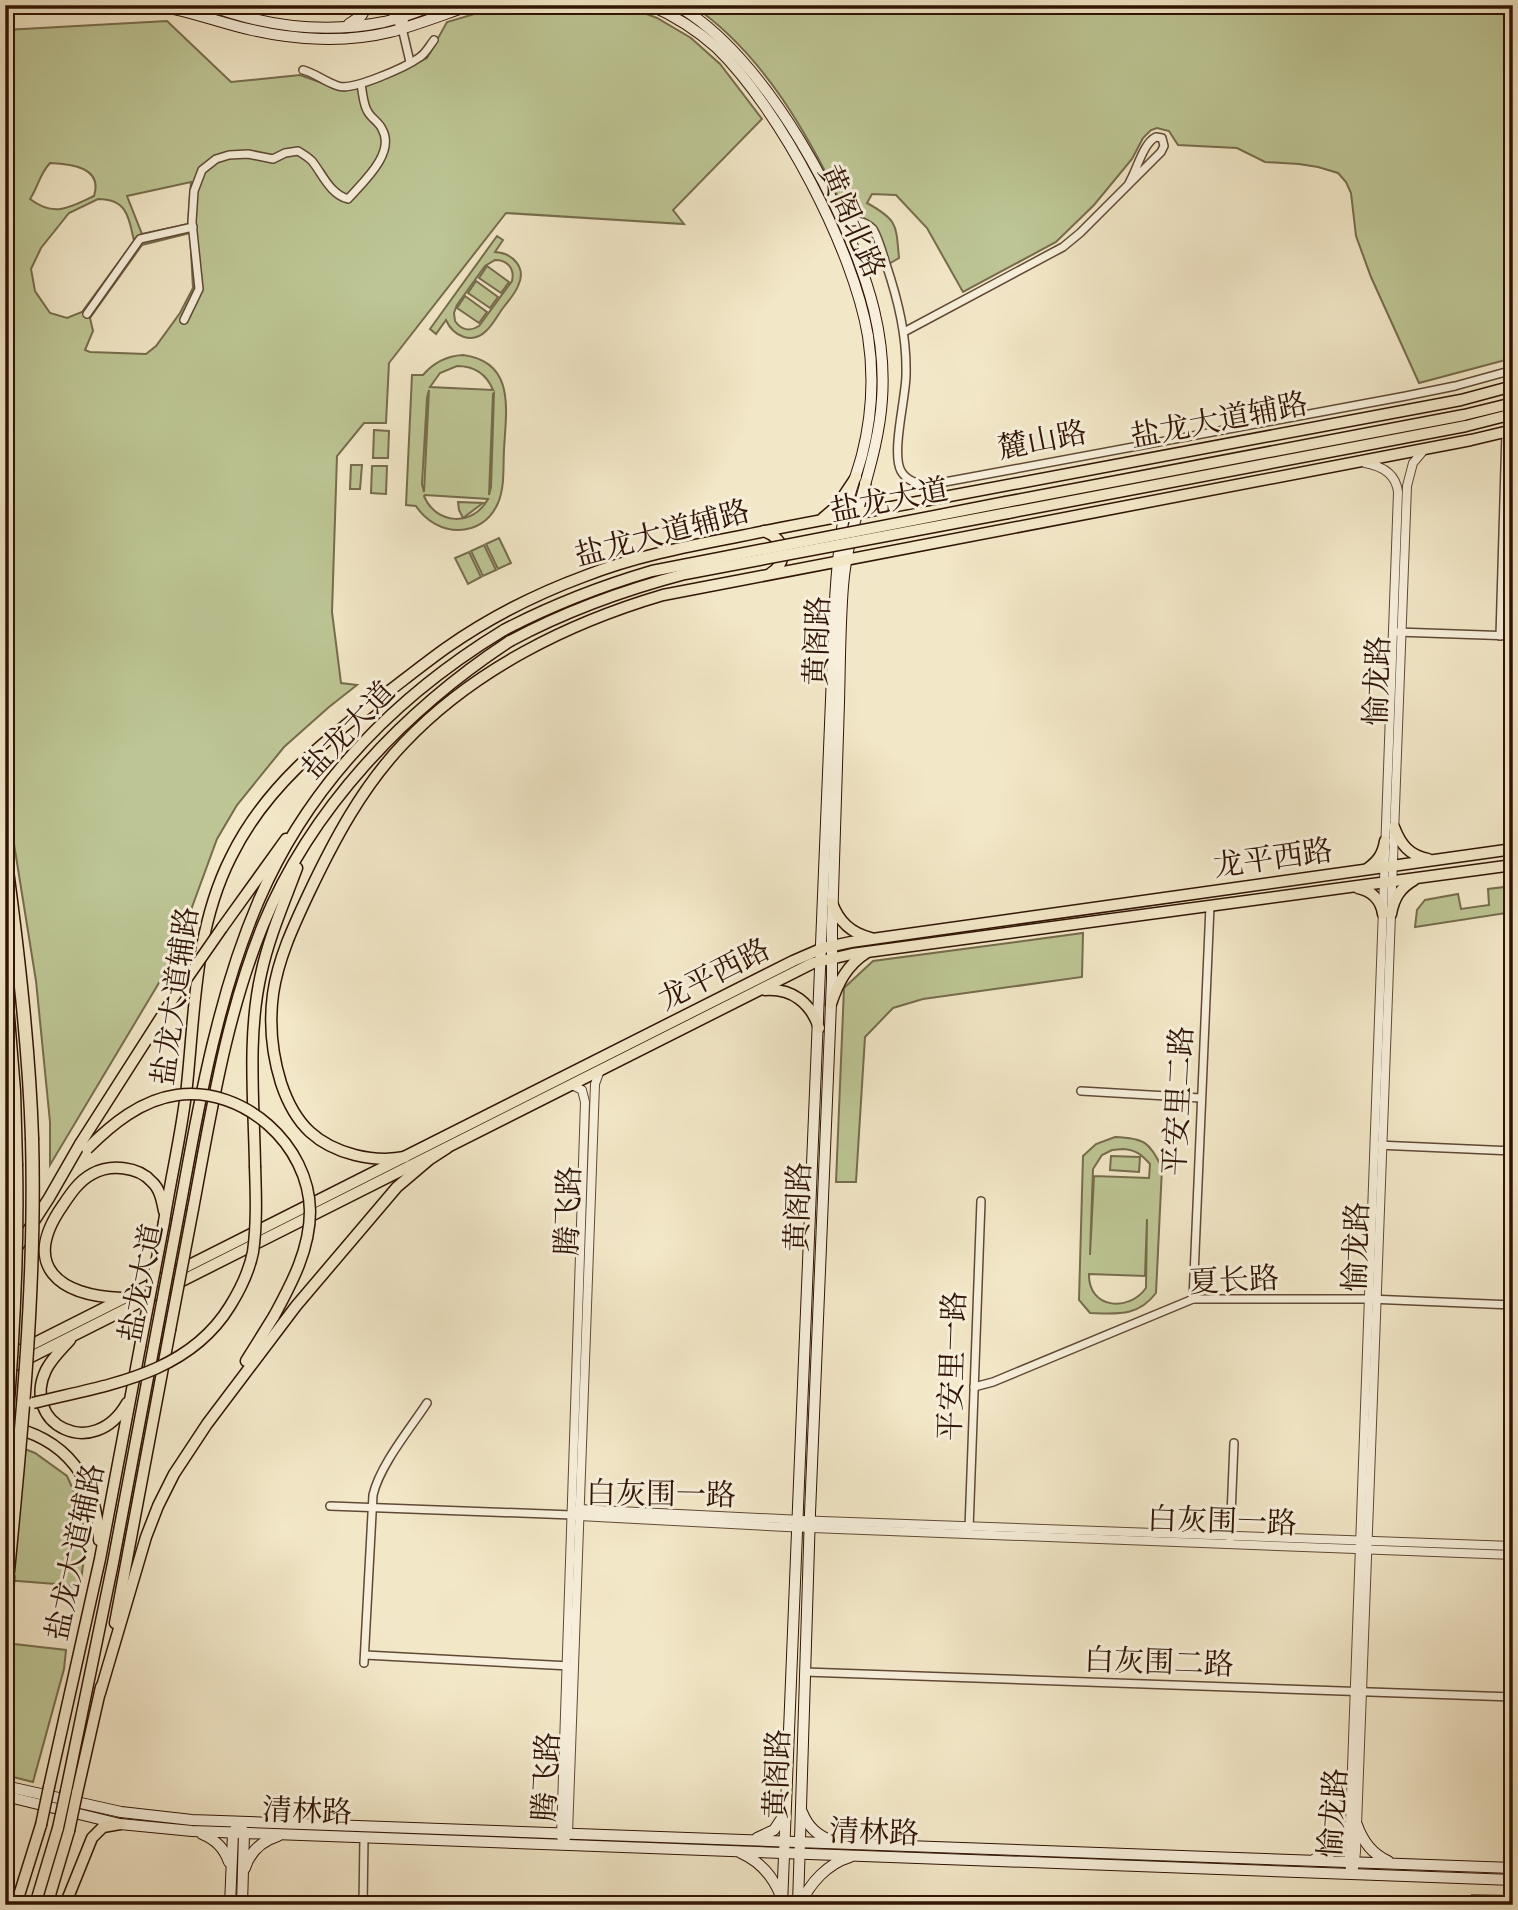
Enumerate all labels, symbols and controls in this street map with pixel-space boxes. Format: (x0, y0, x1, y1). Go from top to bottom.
street label: 黄阁北路 (810, 159, 893, 284)
street label: 盐龙大道辅路 (1127, 385, 1311, 456)
street label: 麓山路 (994, 414, 1090, 467)
street label: 盐龙大道 (827, 471, 952, 530)
street label: 盐龙大道辅路 (570, 492, 754, 575)
street label: 黄阁路 (797, 595, 838, 687)
street label: 愉龙路 (1357, 635, 1398, 727)
street label: 盐龙大道 (294, 674, 403, 787)
street label: 龙平西路 (1211, 832, 1335, 885)
street label: 盐龙大道辅路 (145, 904, 206, 1088)
street label: 龙平西路 (652, 931, 776, 1018)
street label: 平安里二路 (1156, 1025, 1201, 1177)
street label: 黄阁路 (778, 1161, 819, 1253)
street label: 腾飞路 (548, 1165, 589, 1257)
street label: 愉龙路 (1336, 1201, 1377, 1293)
street label: 盐龙大道 (112, 1221, 171, 1346)
street label: 夏长路 (1188, 1260, 1280, 1301)
street label: 平安里一路 (931, 1290, 974, 1442)
street label: 盐龙大道辅路 (39, 1460, 112, 1644)
street label: 白灰围一路 (586, 1475, 736, 1514)
street label: 白灰围一路 (1146, 1500, 1298, 1543)
street label: 白灰围二路 (1083, 1641, 1235, 1684)
street label: 黄阁路 (757, 1728, 798, 1820)
street label: 腾飞路 (526, 1731, 567, 1823)
street label: 愉龙路 (1312, 1767, 1355, 1859)
street label: 清林路 (261, 1791, 353, 1832)
street label: 清林路 (828, 1812, 920, 1853)

